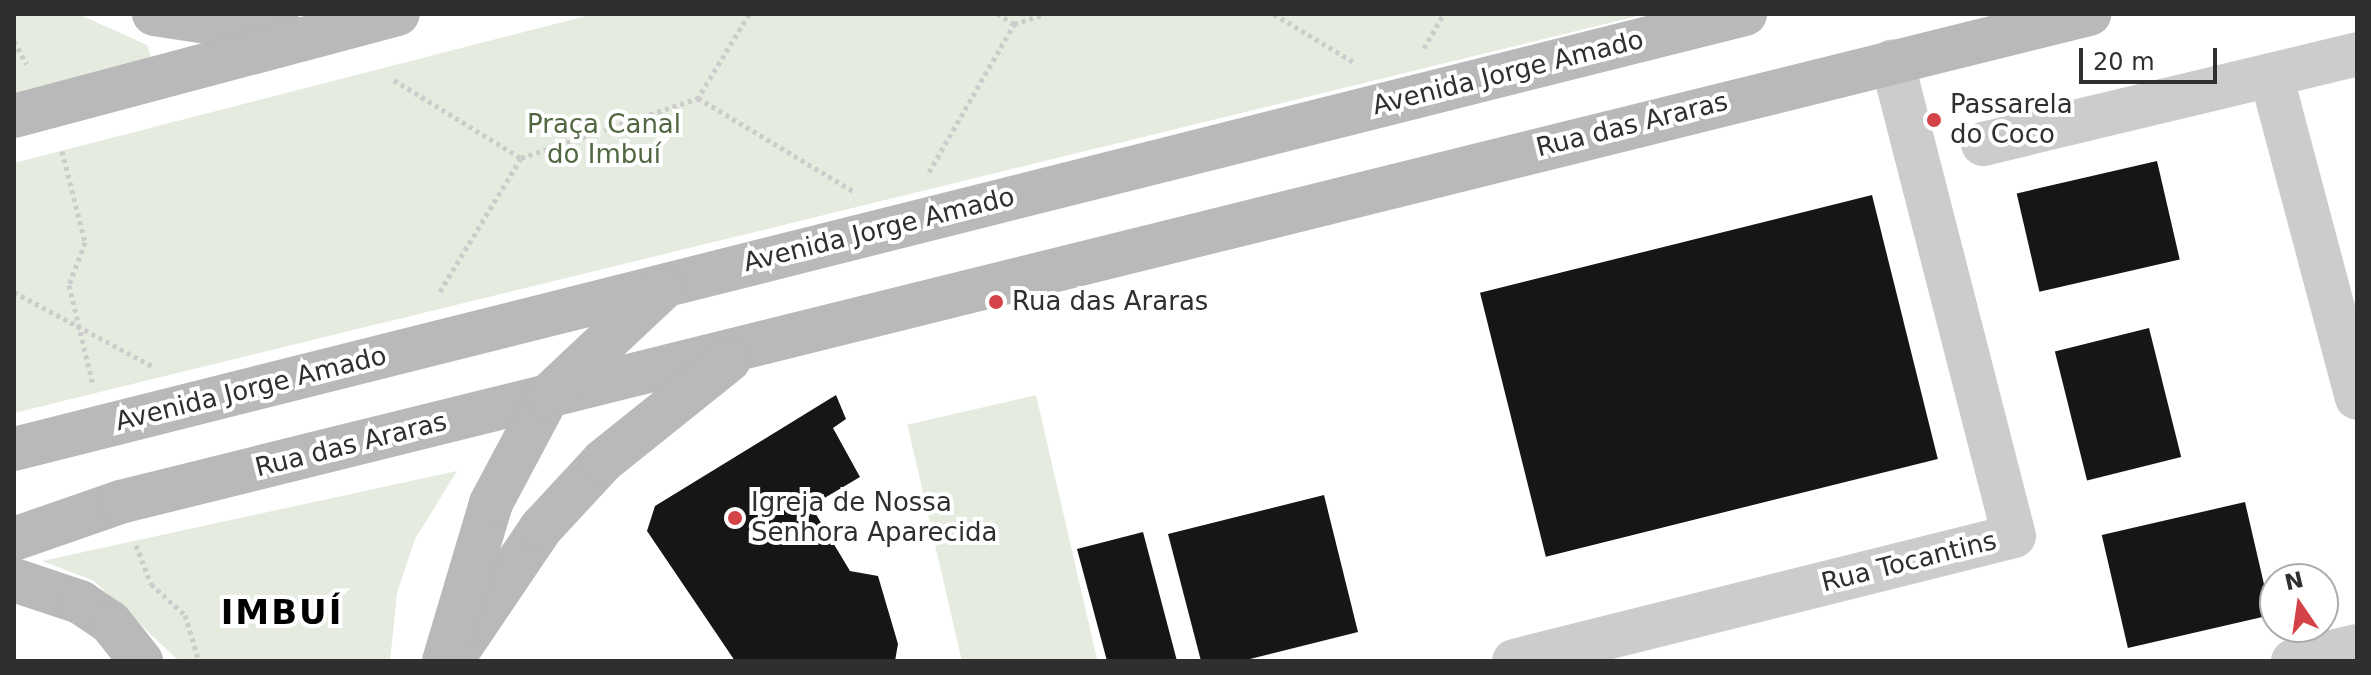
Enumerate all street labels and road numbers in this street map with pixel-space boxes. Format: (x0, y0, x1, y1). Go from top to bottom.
street label: Avenida Jorge Amado (1369, 24, 1647, 122)
street label: Rua das Araras (1533, 86, 1731, 164)
street label: Avenida Jorge Amado (740, 181, 1018, 279)
street label: Avenida Jorge Amado (112, 340, 390, 438)
street label: Rua das Araras (252, 406, 450, 484)
street label: Rua Tocantins (1818, 525, 2000, 599)

